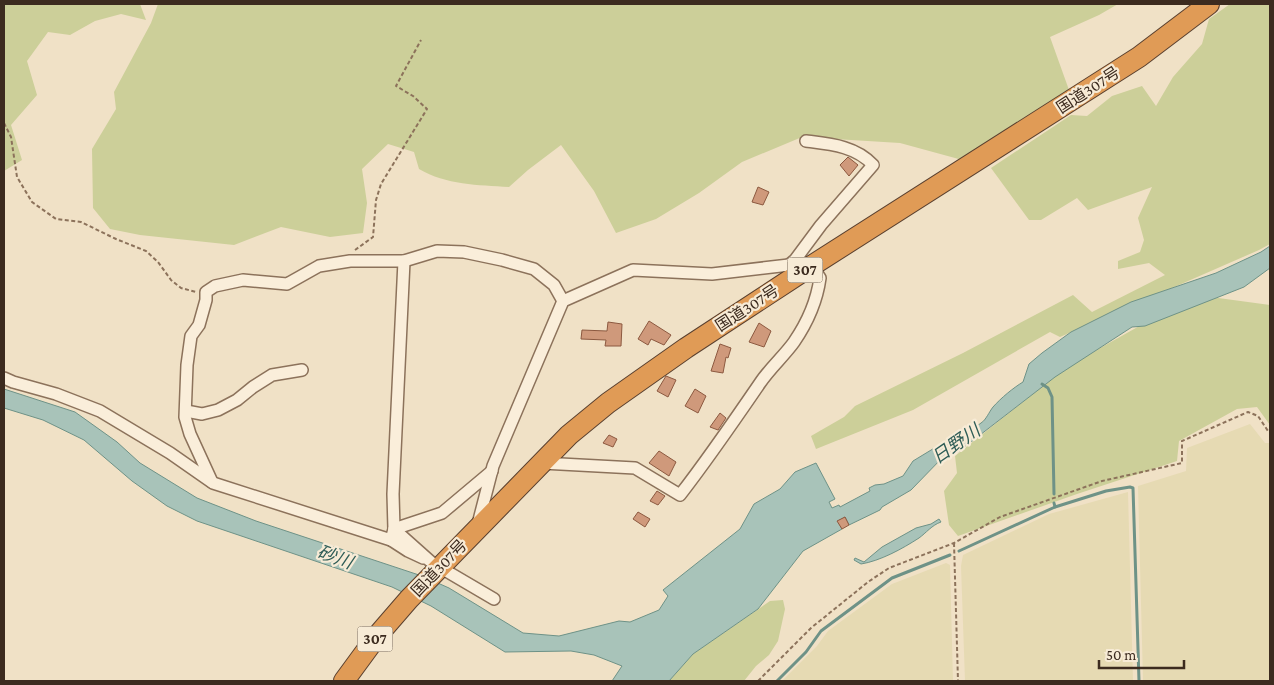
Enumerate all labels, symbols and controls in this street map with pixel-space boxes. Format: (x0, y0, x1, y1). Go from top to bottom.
street label: 国道307号 (1053, 63, 1123, 117)
road number: 307 (788, 258, 822, 282)
street label: 国道307号 (712, 281, 782, 335)
water label: 日野川 (928, 419, 985, 468)
street label: 国道307号 (408, 536, 470, 600)
water label: 砂川 (315, 541, 357, 573)
road number: 307 (358, 626, 392, 652)
scale bar (1099, 638, 1184, 670)
text: 50 m (1106, 647, 1136, 663)

